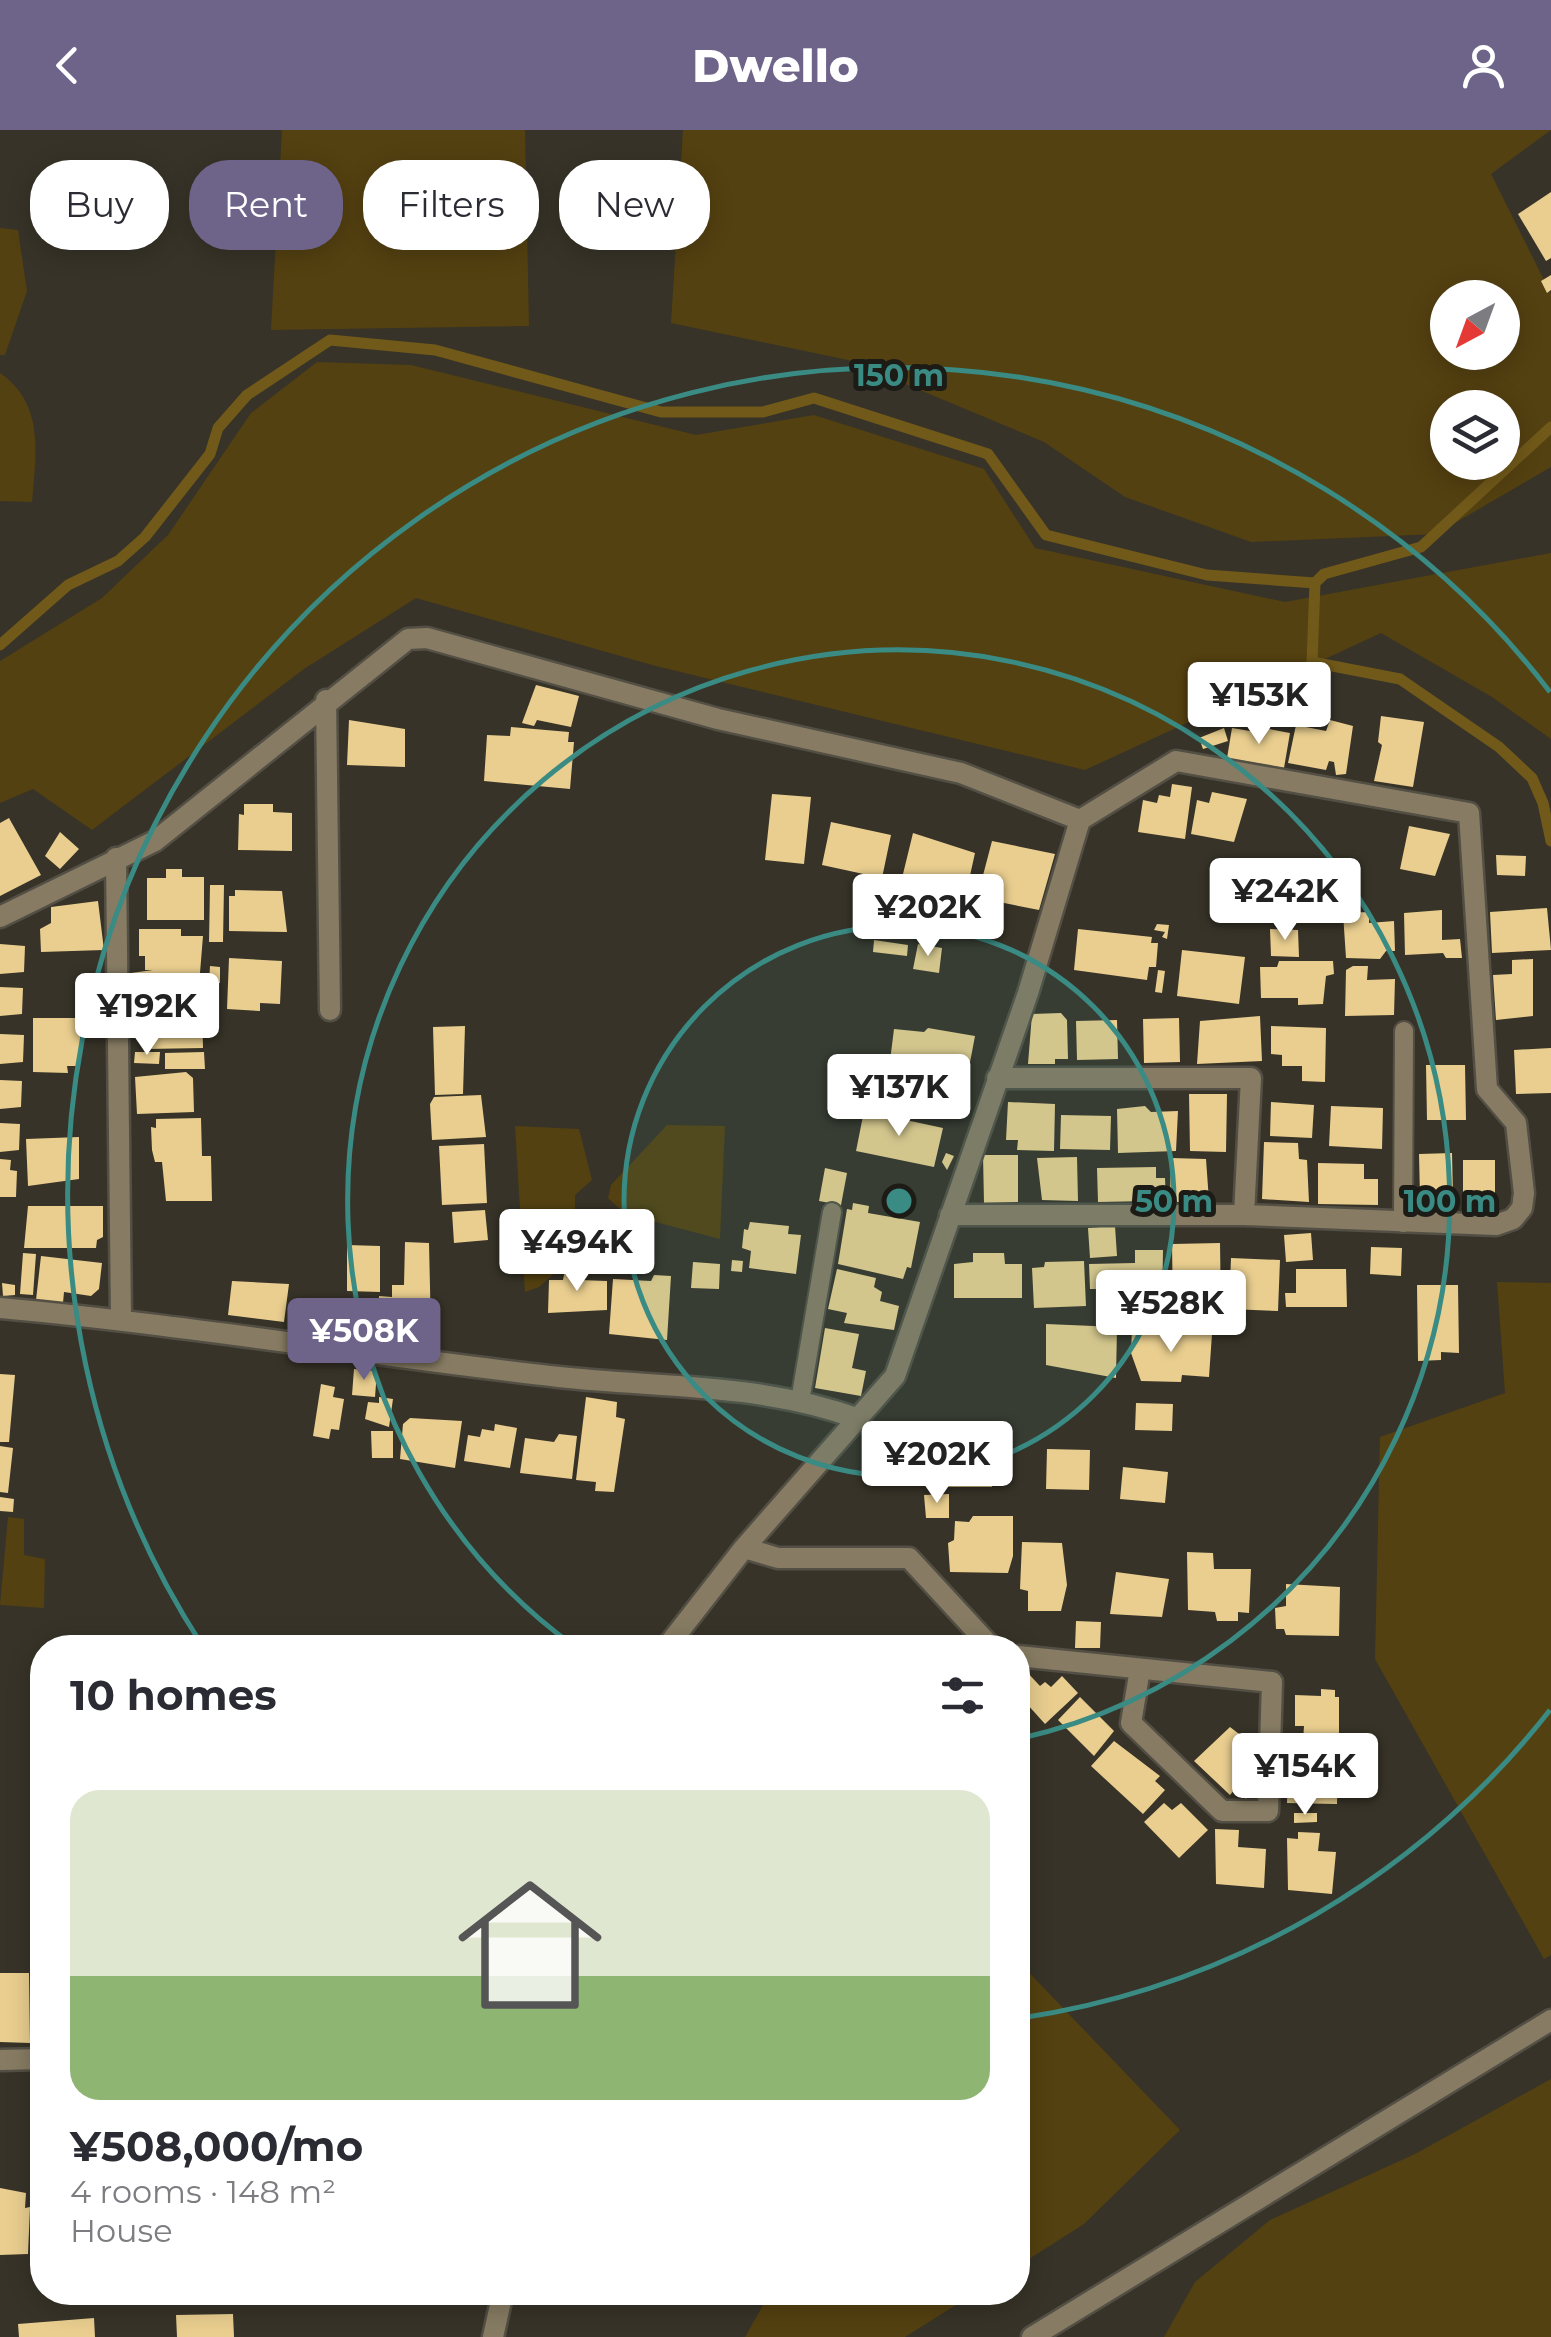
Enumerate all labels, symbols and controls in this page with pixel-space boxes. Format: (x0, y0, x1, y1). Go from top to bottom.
icon: back (40, 38, 95, 93)
text: Dwello (692, 38, 859, 93)
icon: person (1456, 38, 1511, 93)
chip: Buy (30, 160, 169, 250)
chip: Rent (189, 160, 343, 250)
chip: Filters (363, 160, 539, 250)
chip: New (559, 160, 710, 250)
north arrow (1430, 280, 1520, 370)
map controls (1430, 280, 1520, 480)
text: 150 m (854, 357, 944, 394)
button: layers (1430, 390, 1520, 480)
pin: ¥153K (1189, 662, 1329, 747)
text: ¥153K (1210, 675, 1308, 714)
pin: ¥242K (1215, 858, 1355, 943)
text: ¥242K (1232, 871, 1338, 910)
pin: ¥202K (858, 874, 998, 959)
text: ¥202K (875, 887, 981, 926)
pin: ¥192K (77, 973, 217, 1058)
text: ¥192K (97, 986, 197, 1025)
pin: ¥137K (829, 1054, 969, 1139)
text: ¥137K (849, 1067, 949, 1106)
centre of rings (881, 1183, 917, 1219)
text: 50 m (1135, 1183, 1213, 1220)
text: 100 m (1404, 1183, 1496, 1220)
pin: ¥494K (507, 1209, 647, 1294)
text: ¥494K (521, 1222, 633, 1261)
pin: ¥528K (1101, 1270, 1241, 1355)
text: ¥528K (1118, 1283, 1224, 1322)
pin: ¥508K (294, 1298, 434, 1383)
text: ¥508K (309, 1311, 419, 1350)
pin: ¥202K (867, 1421, 1007, 1506)
text: ¥202K (884, 1434, 990, 1473)
icon: filters (935, 1668, 990, 1723)
text: 10 homes (70, 1669, 277, 1721)
pin: ¥154K (1235, 1733, 1375, 1818)
text: ¥154K (1254, 1746, 1356, 1785)
icon: home (440, 1855, 620, 2035)
text: ¥508,000/mo (70, 2120, 363, 2172)
text: 4 rooms · 148 m² (70, 2172, 336, 2211)
text: House (70, 2211, 173, 2250)

